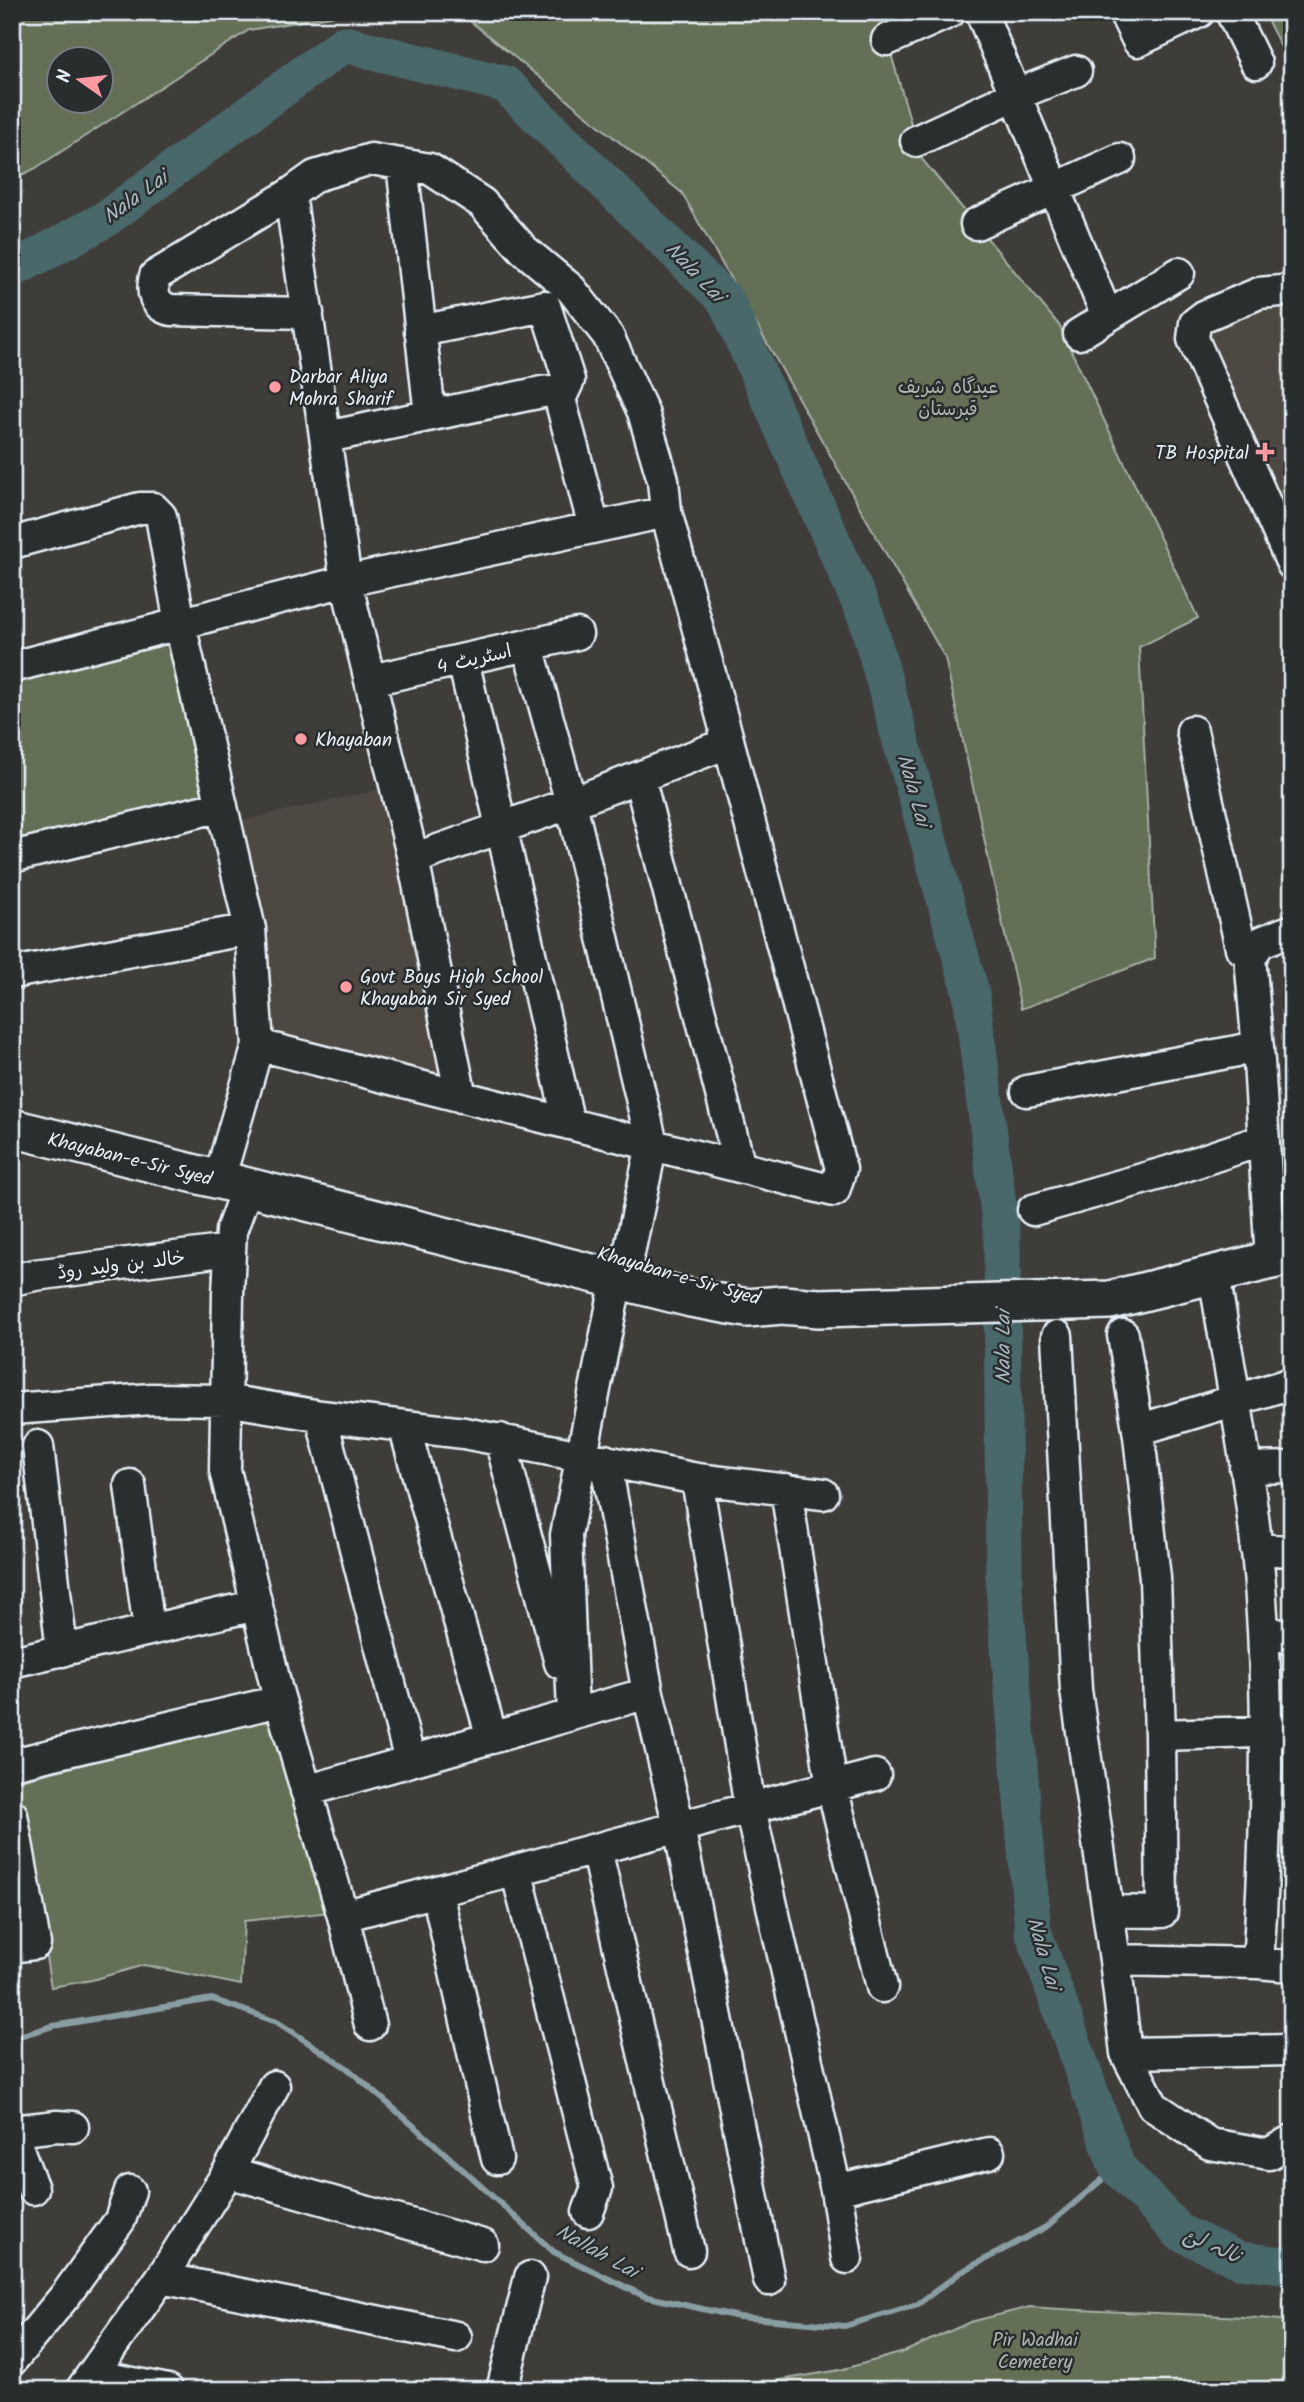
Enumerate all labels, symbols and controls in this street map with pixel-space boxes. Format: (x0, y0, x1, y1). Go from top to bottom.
north arrow (46, 46, 116, 116)
text: N (49, 67, 81, 86)
water label: Nala Lai (96, 161, 179, 233)
water label: Nala Lai (656, 235, 734, 314)
place label: Darbar Aliya Mohra Sharif (289, 363, 395, 415)
park label: عیدگاہ شریف قبرستان (898, 373, 998, 425)
marker: Darbar Aliya Mohra Sharif (267, 379, 283, 395)
place label: TB Hospital (1155, 439, 1249, 469)
marker: TB Hospital (1255, 442, 1275, 462)
street label: اسٹریٹ 4 (434, 637, 515, 683)
place label: Khayaban (315, 726, 392, 756)
marker: Khayaban (293, 731, 309, 747)
water label: Nala Lai (887, 750, 940, 834)
place label: Govt Boys High School Khayaban Sir Syed (360, 963, 544, 1015)
marker: Govt Boys High School Khayaban Sir Syed (338, 979, 354, 995)
street label: Khayaban-e-Sir Syed (44, 1125, 215, 1195)
street label: Khayaban-e-Sir Syed (593, 1239, 764, 1315)
street label: خالد بن ولید روڈ (56, 1243, 187, 1289)
water label: Nala Lai (988, 1306, 1021, 1384)
water label: Nala Lai (1017, 1913, 1070, 1997)
water label: Nallah Lai (549, 2216, 647, 2291)
water label: نالہ لئ (1178, 2219, 1248, 2274)
park label: Pir Wadhai Cemetery (992, 2326, 1079, 2378)

